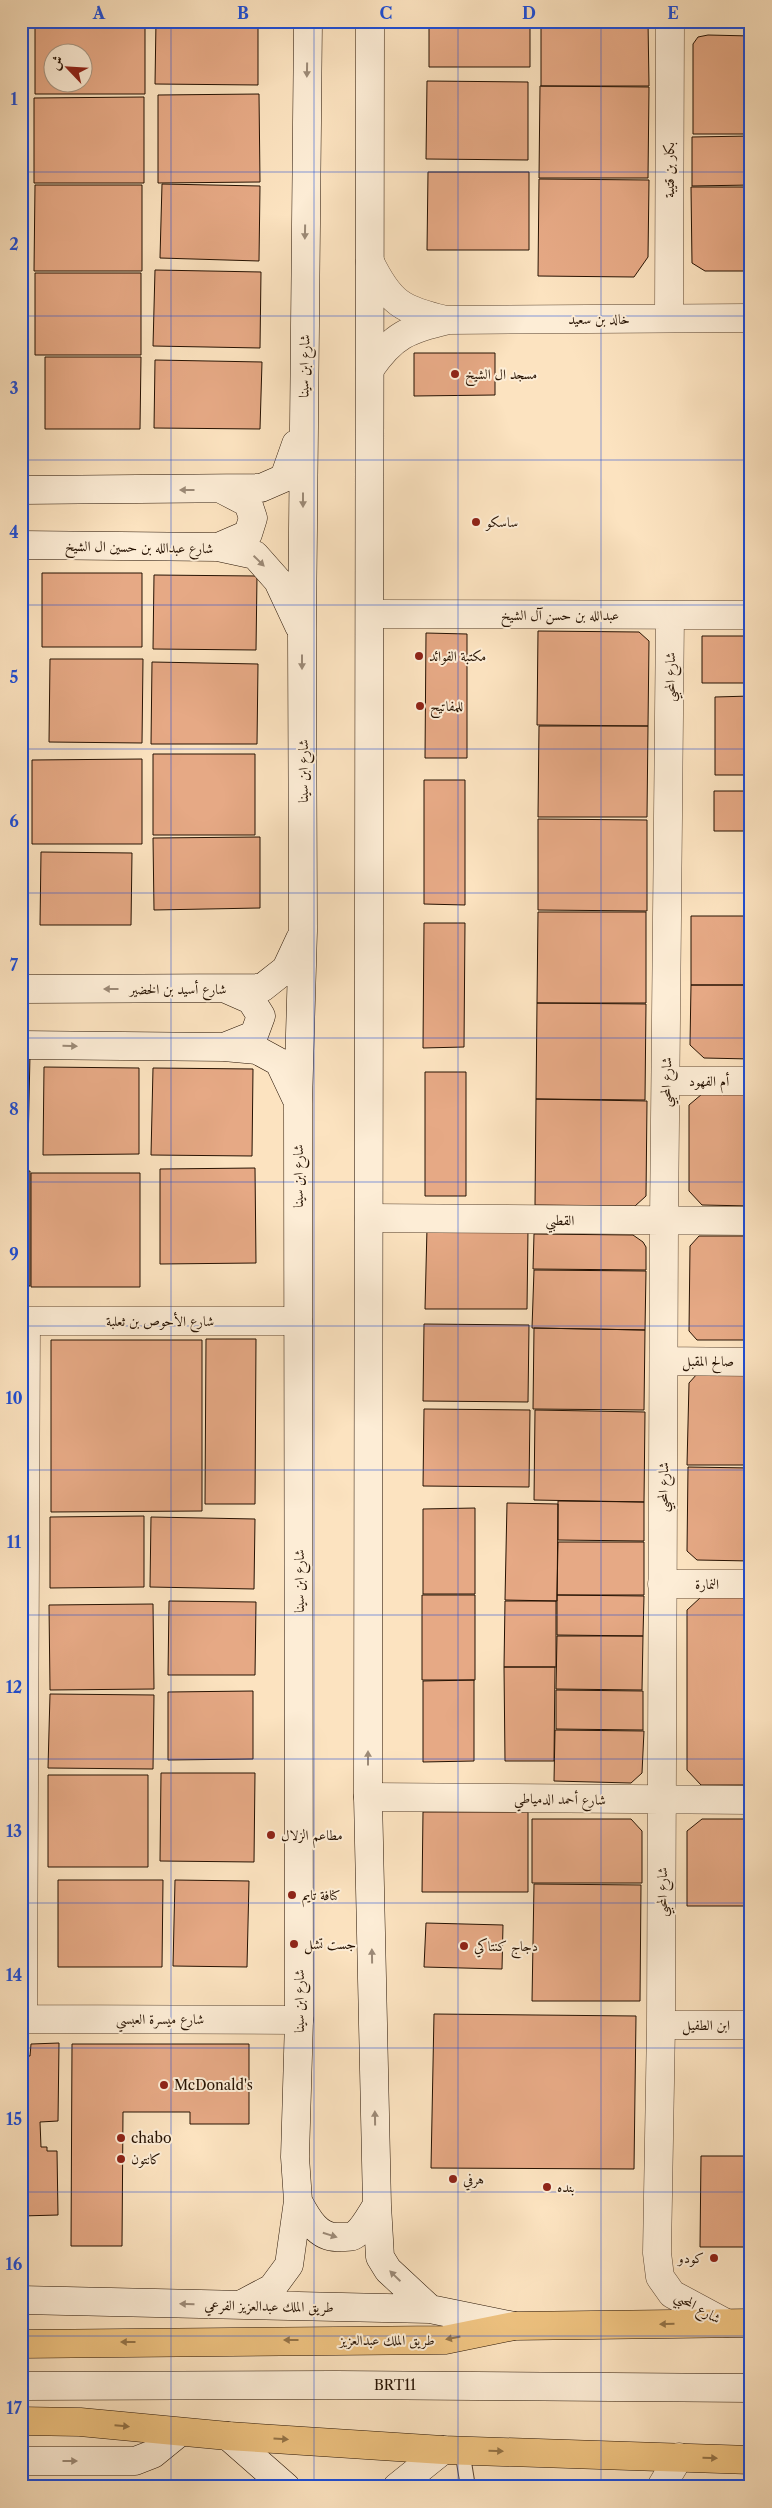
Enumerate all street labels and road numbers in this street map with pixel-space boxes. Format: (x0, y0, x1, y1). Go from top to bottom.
street label: بكار بن قتيبة (660, 142, 678, 198)
street label: خالد بن سعيد (568, 310, 630, 328)
street label: شارع ابن سينا (294, 334, 317, 398)
street label: شارع عبدالله بن حسين ال الشيخ (65, 537, 213, 561)
street label: عبدالله بن حسن آل الشيخ (501, 606, 619, 628)
street label: شارع المحبي (661, 652, 683, 702)
street label: شارع ابن سينا (294, 739, 315, 803)
street label: شارع أسيد بن الخضير (128, 979, 226, 1001)
street label: شارع المحبي (657, 1057, 679, 1107)
street label: أم الفهود (689, 1071, 730, 1094)
street label: شارع ابن سينا (289, 1144, 310, 1208)
street label: القطبي (545, 1211, 574, 1233)
street label: شارع الأحوص بن ثعلبة (106, 1311, 214, 1333)
street label: صالح المقبل (682, 1352, 734, 1374)
street label: شارع المحبي (654, 1462, 676, 1512)
street label: شارع ابن سينا (290, 1549, 311, 1613)
street label: النمارة (695, 1575, 719, 1593)
street label: شارع أحمد الدمياطي (514, 1788, 606, 1813)
street label: شارع المحبي (653, 1867, 675, 1917)
street label: شارع ابن سينا (290, 1969, 311, 2033)
street label: شارع ميسرة العبسي (116, 2010, 204, 2033)
street label: ابن الطفيل (682, 2016, 730, 2036)
street label: شارع المحبي (670, 2287, 724, 2331)
street label: طريق الملك عبدالعزيز الفرعي (204, 2296, 334, 2319)
street label: طريق الملك عبدالعزيز (337, 2331, 435, 2349)
street label: BRT11 (374, 2376, 416, 2394)

